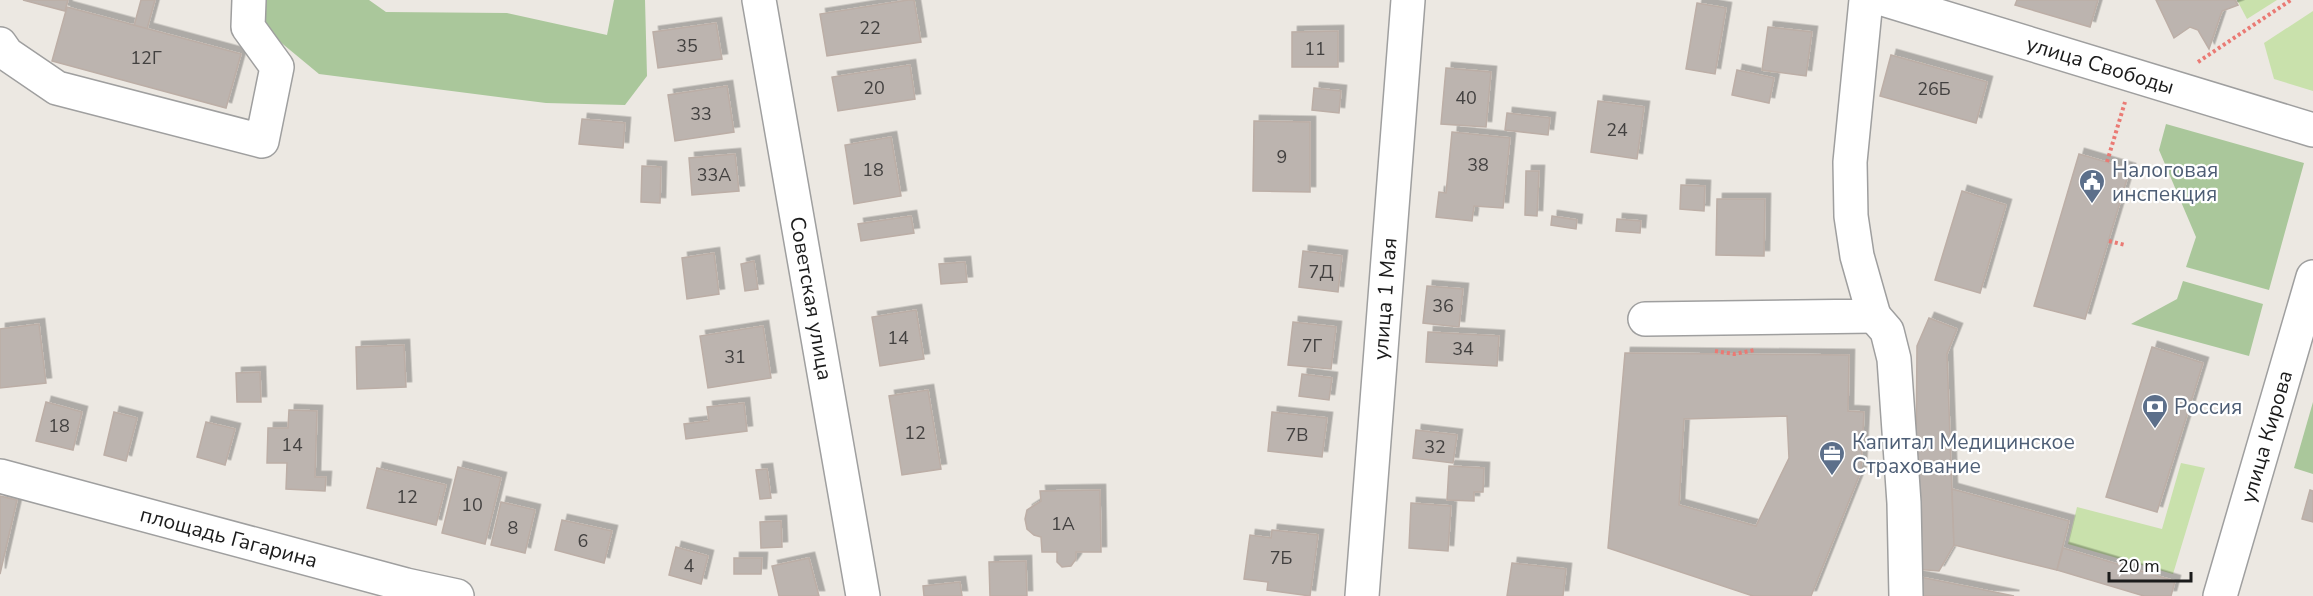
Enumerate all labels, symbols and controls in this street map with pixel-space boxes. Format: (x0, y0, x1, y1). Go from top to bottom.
house number: 22 (859, 16, 881, 40)
street label: улица Свободы (2023, 30, 2178, 101)
house number: 35 (676, 34, 698, 58)
house number: 11 (1304, 37, 1326, 61)
house number: 12Г (130, 46, 162, 70)
house number: 20 (863, 76, 885, 100)
house number: 26Б (1917, 77, 1951, 101)
house number: 40 (1455, 86, 1477, 110)
house number: 33 (690, 102, 712, 126)
house number: 24 (1606, 118, 1628, 142)
house number: 9 (1277, 145, 1287, 169)
house number: 38 (1467, 153, 1489, 177)
place label: Налоговая инспекция (2112, 156, 2218, 208)
house number: 18 (862, 158, 884, 182)
house number: 33А (697, 163, 731, 187)
public building icon: Налоговая инспекция (2077, 167, 2107, 205)
street label: Советская улица (783, 214, 839, 382)
street label: улица 1 Мая (1366, 237, 1404, 361)
house number: 7Д (1309, 260, 1333, 284)
house number: 36 (1432, 294, 1454, 318)
house number: 14 (887, 326, 909, 350)
house number: 7Г (1302, 334, 1323, 358)
house number: 34 (1452, 337, 1474, 361)
house number: 31 (724, 345, 746, 369)
street label: улица Кирова (2234, 367, 2299, 506)
bank icon: Россия (2140, 392, 2170, 430)
place label: Россия (2174, 393, 2242, 421)
house number: 18 (48, 414, 70, 438)
house number: 12 (904, 421, 926, 445)
house number: 7В (1286, 423, 1308, 447)
place label: Капитал Медицинское Страхование (1852, 428, 2075, 480)
house number: 14 (281, 433, 303, 457)
house number: 32 (1424, 435, 1446, 459)
office icon: Капитал Медицинское Страхование (1817, 439, 1847, 477)
house number: 12 (396, 485, 418, 509)
house number: 10 (461, 493, 483, 517)
street label: площадь Гагарина (137, 500, 321, 575)
house number: 1А (1051, 512, 1075, 536)
house number: 8 (508, 516, 518, 540)
house number: 6 (578, 529, 588, 553)
scale bar (2109, 545, 2192, 583)
house number: 7Б (1270, 546, 1292, 570)
house number: 4 (684, 554, 695, 578)
text: 20 m (2118, 554, 2160, 578)

